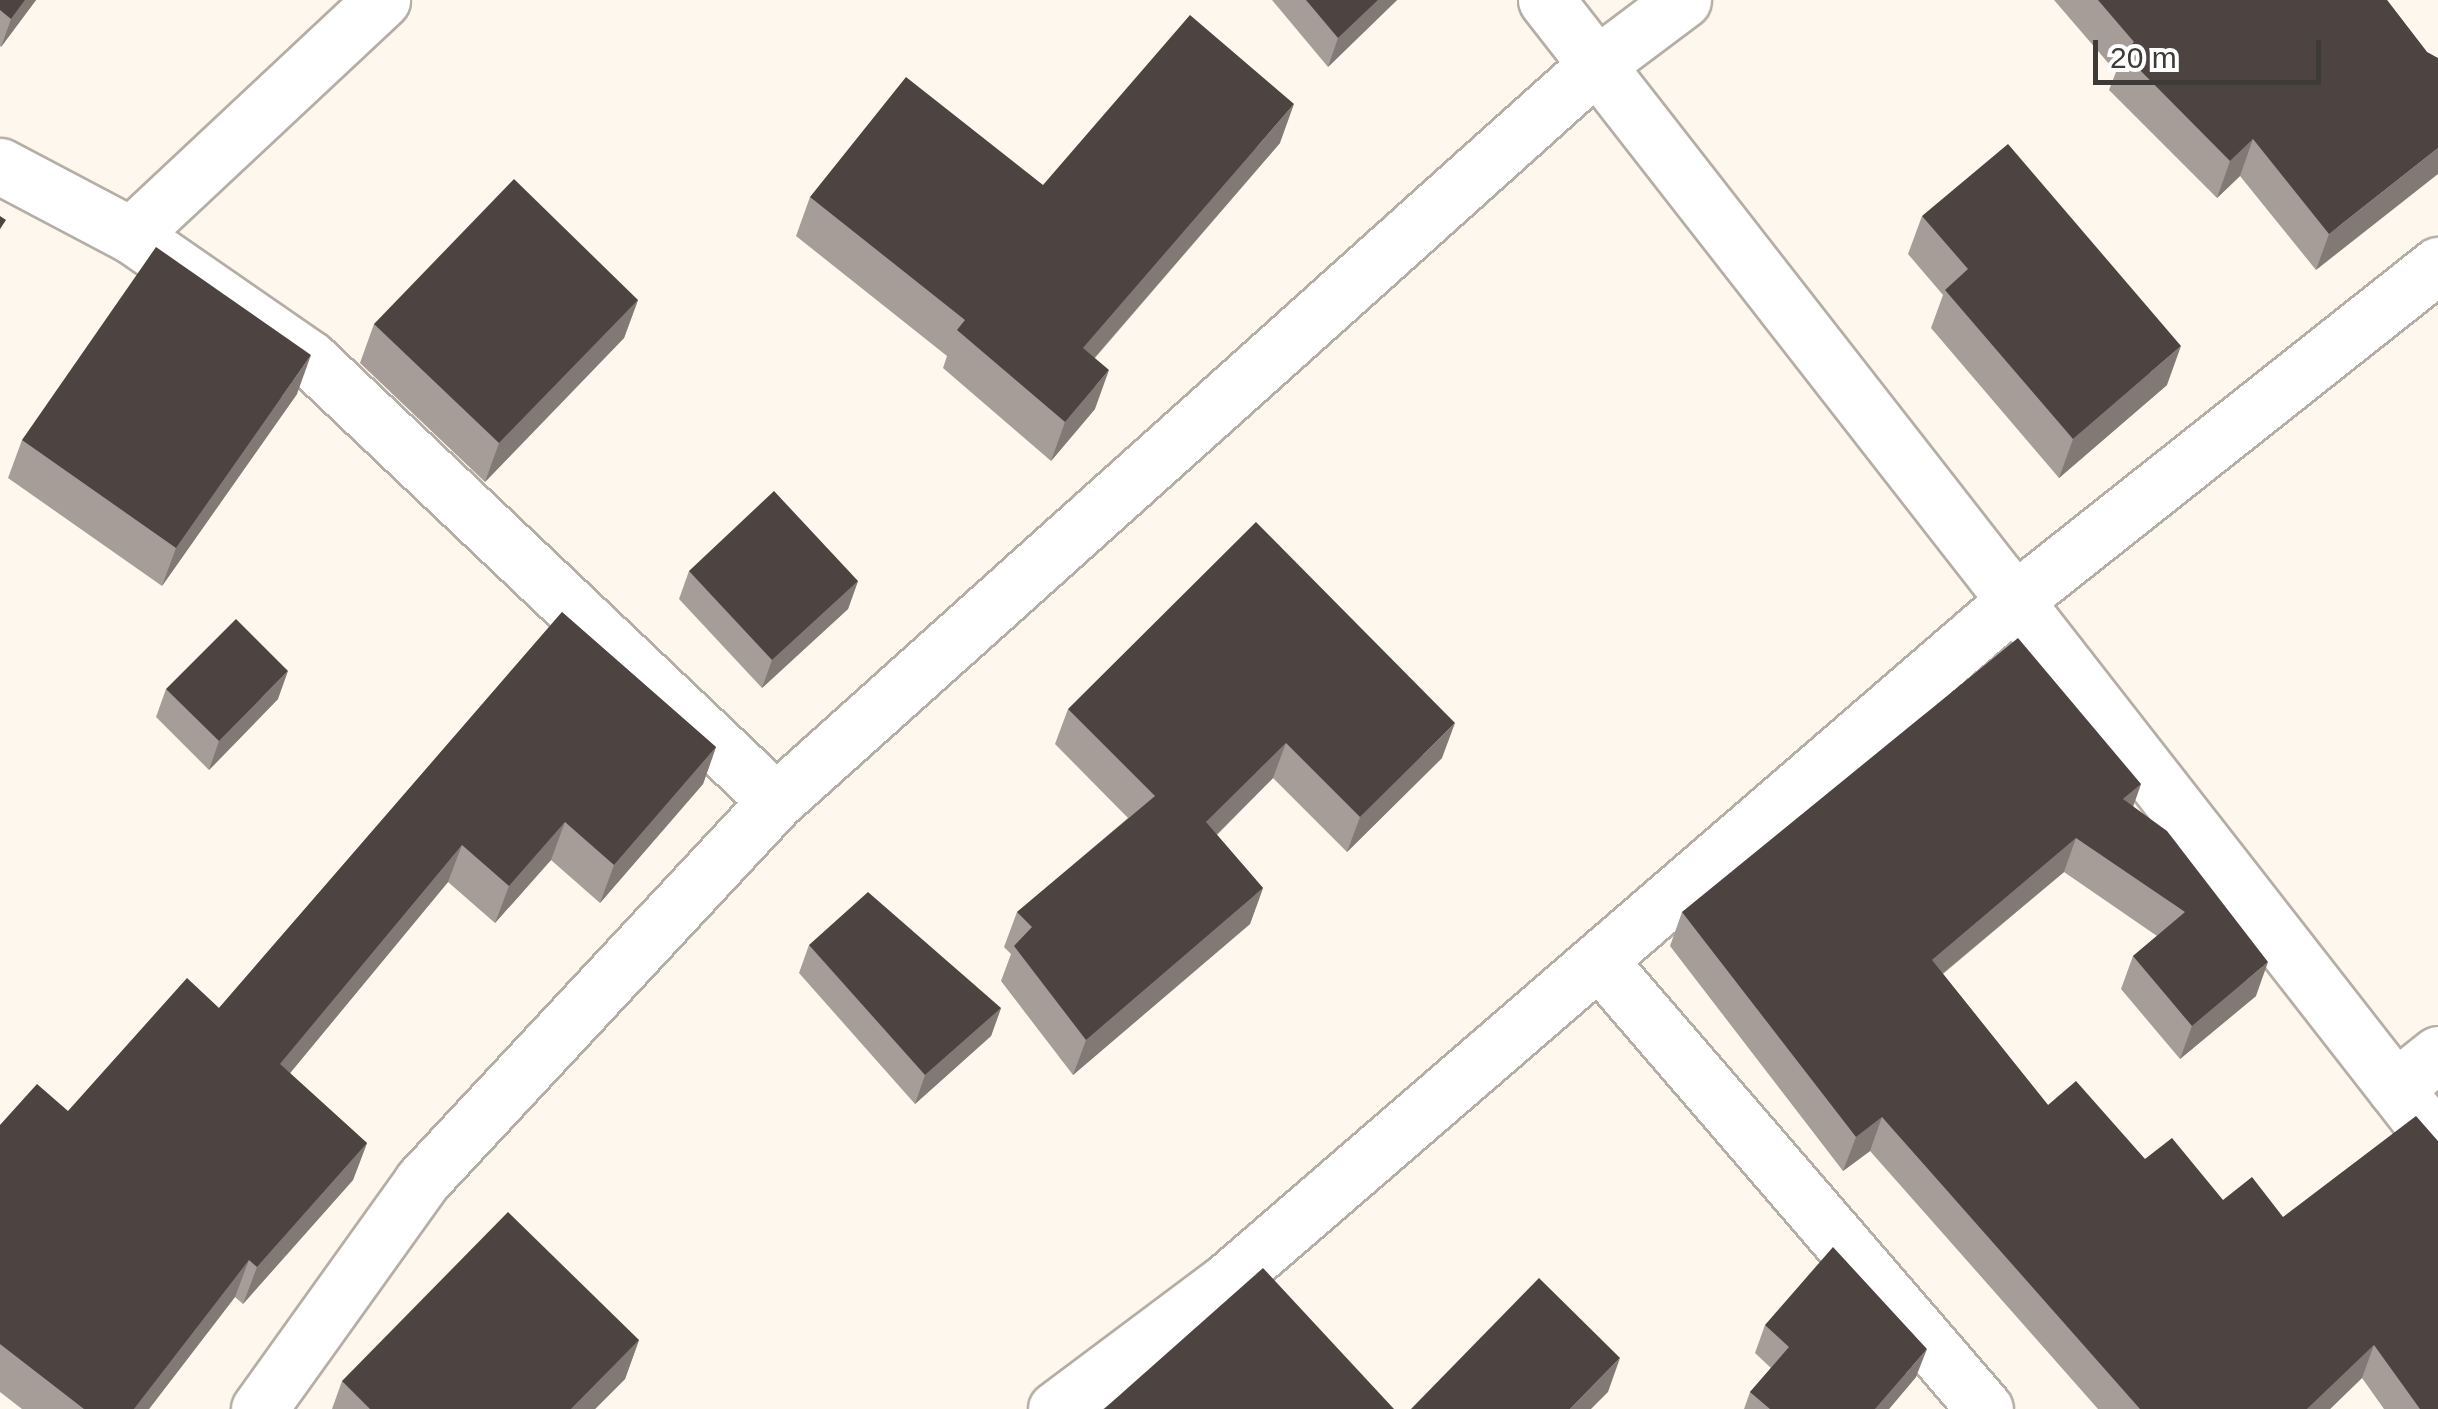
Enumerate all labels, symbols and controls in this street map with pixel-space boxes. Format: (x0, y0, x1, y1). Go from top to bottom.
scale bar (2098, 20, 2326, 82)
text: 20 m (2110, 41, 2177, 74)

